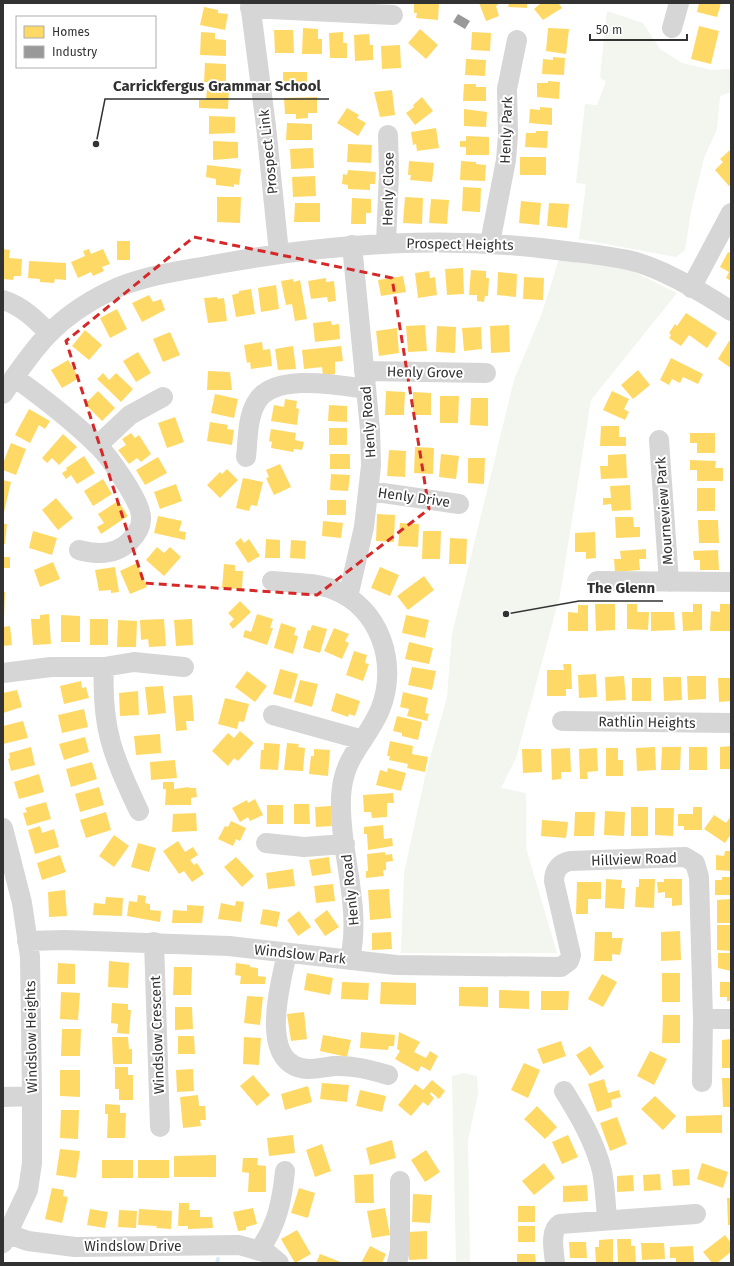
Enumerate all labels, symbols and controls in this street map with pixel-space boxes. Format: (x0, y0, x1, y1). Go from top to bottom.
legend (16, 16, 156, 68)
scale bar (590, 16, 687, 42)
text: 50 m (596, 23, 622, 37)
text: Homes (52, 25, 90, 39)
text: Industry (52, 45, 97, 59)
callout: Carrickfergus Grammar School (105, 72, 329, 99)
text: Carrickfergus Grammar School (113, 77, 322, 95)
street label: Henly Park (497, 95, 516, 164)
street label: Prospect Link (256, 108, 281, 195)
street label: Henly Close (379, 152, 398, 226)
street label: Prospect Heights (406, 235, 514, 254)
street label: Henly Grove (387, 363, 463, 382)
street label: Henly Road (358, 385, 379, 459)
street label: Mourneview Park (652, 456, 677, 566)
street label: Henly Drive (377, 484, 451, 511)
callout: The Glenn (579, 574, 663, 601)
text: The Glenn (587, 579, 655, 597)
street label: Rathlin Heights (598, 713, 696, 732)
street label: Hillview Road (591, 850, 677, 869)
street label: Henly Road (338, 853, 363, 927)
street label: Windslow Park (253, 941, 347, 968)
street label: Windslow Crescent (147, 974, 168, 1095)
street label: Windslow Heights (22, 980, 41, 1094)
street label: Windslow Drive (84, 1238, 182, 1255)

